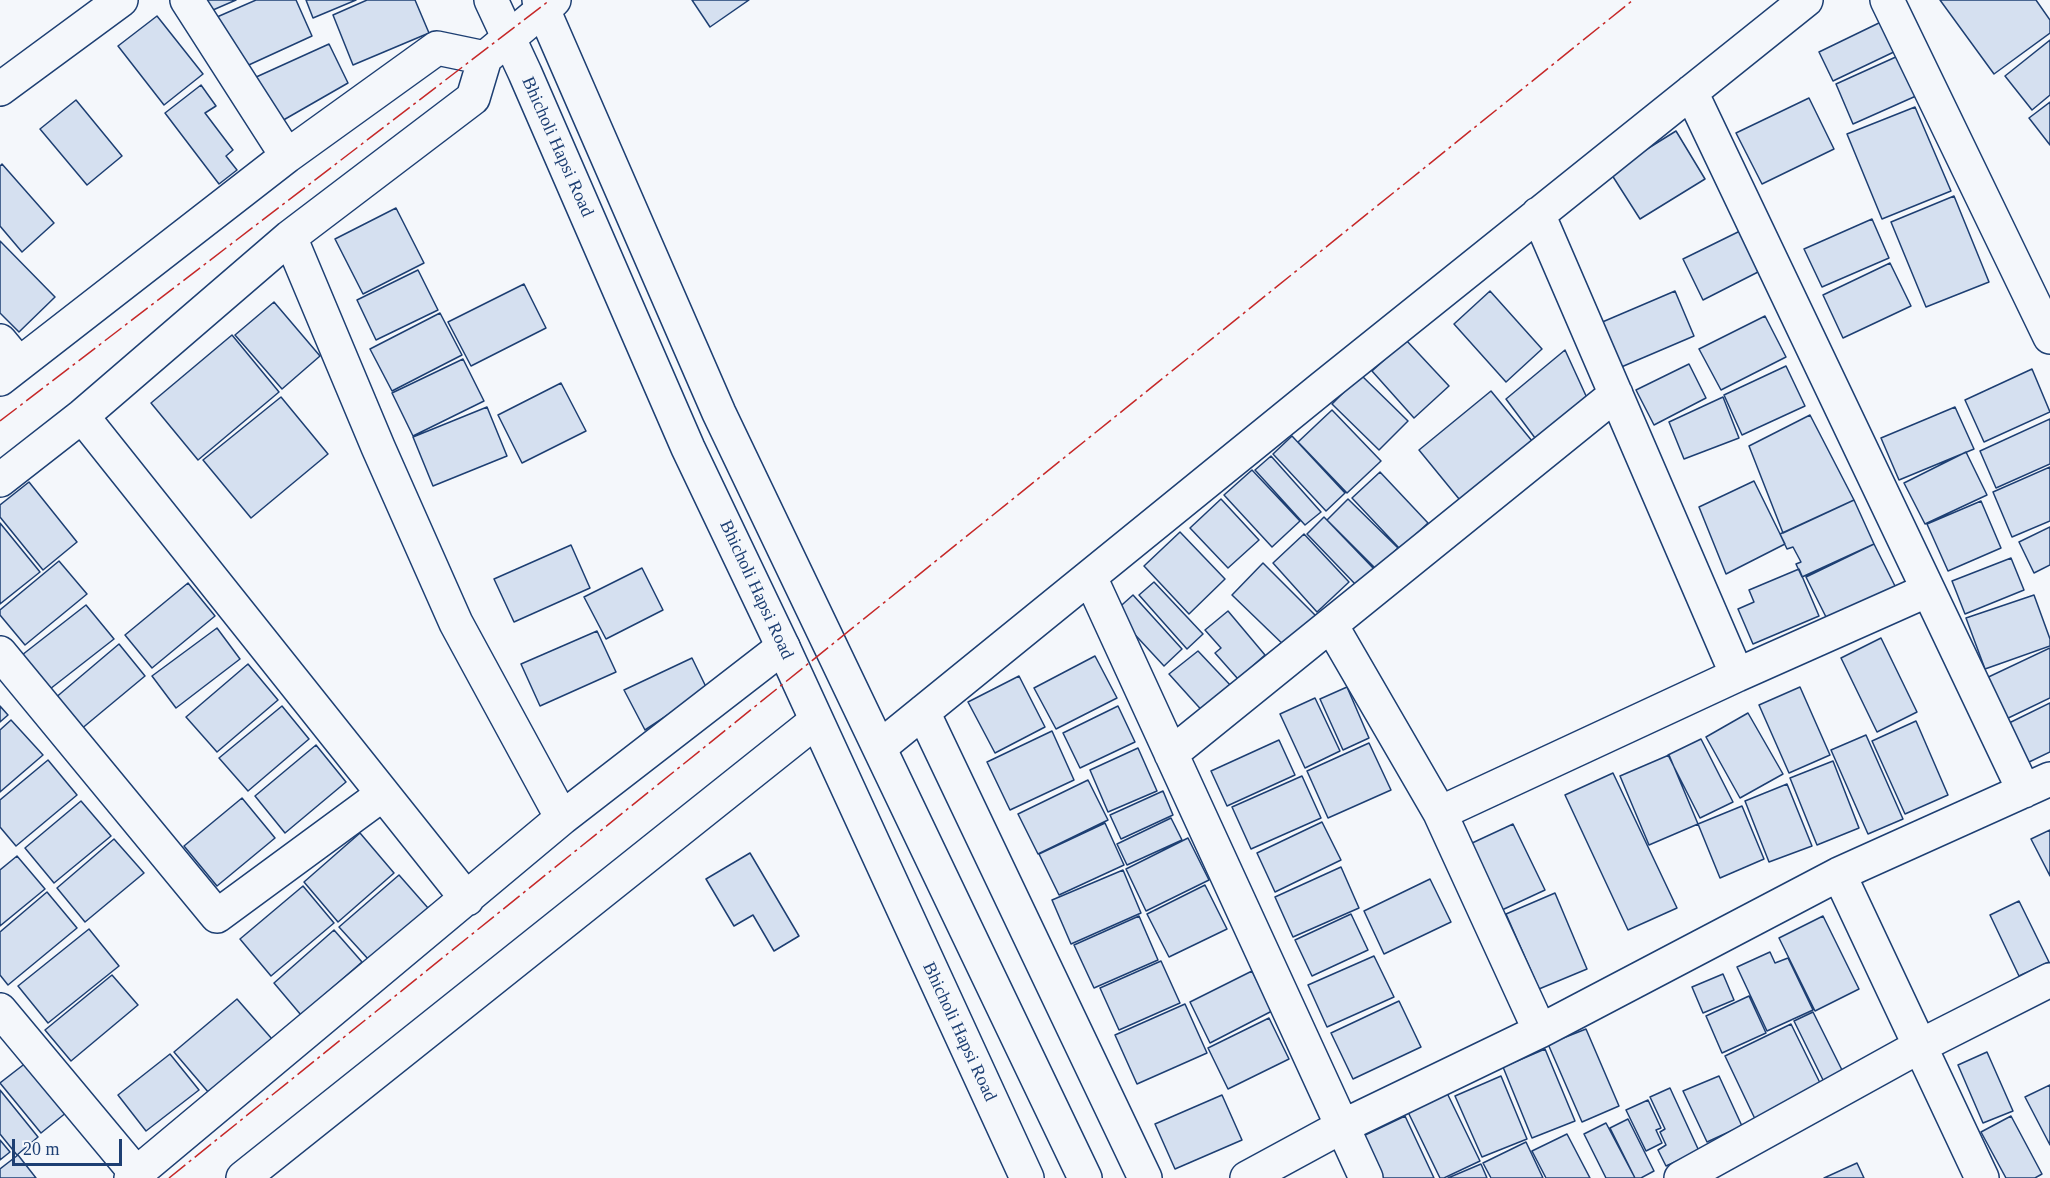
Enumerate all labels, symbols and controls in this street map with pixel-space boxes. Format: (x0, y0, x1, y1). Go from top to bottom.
street label: Bhicholi Hapsi Road (513, 66, 601, 228)
street label: Bhicholi Hapsi Road (711, 509, 801, 671)
street label: Bhicholi Hapsi Road (914, 951, 1004, 1113)
scale bar (15, 1127, 124, 1165)
text: 20 m (23, 1139, 60, 1159)

